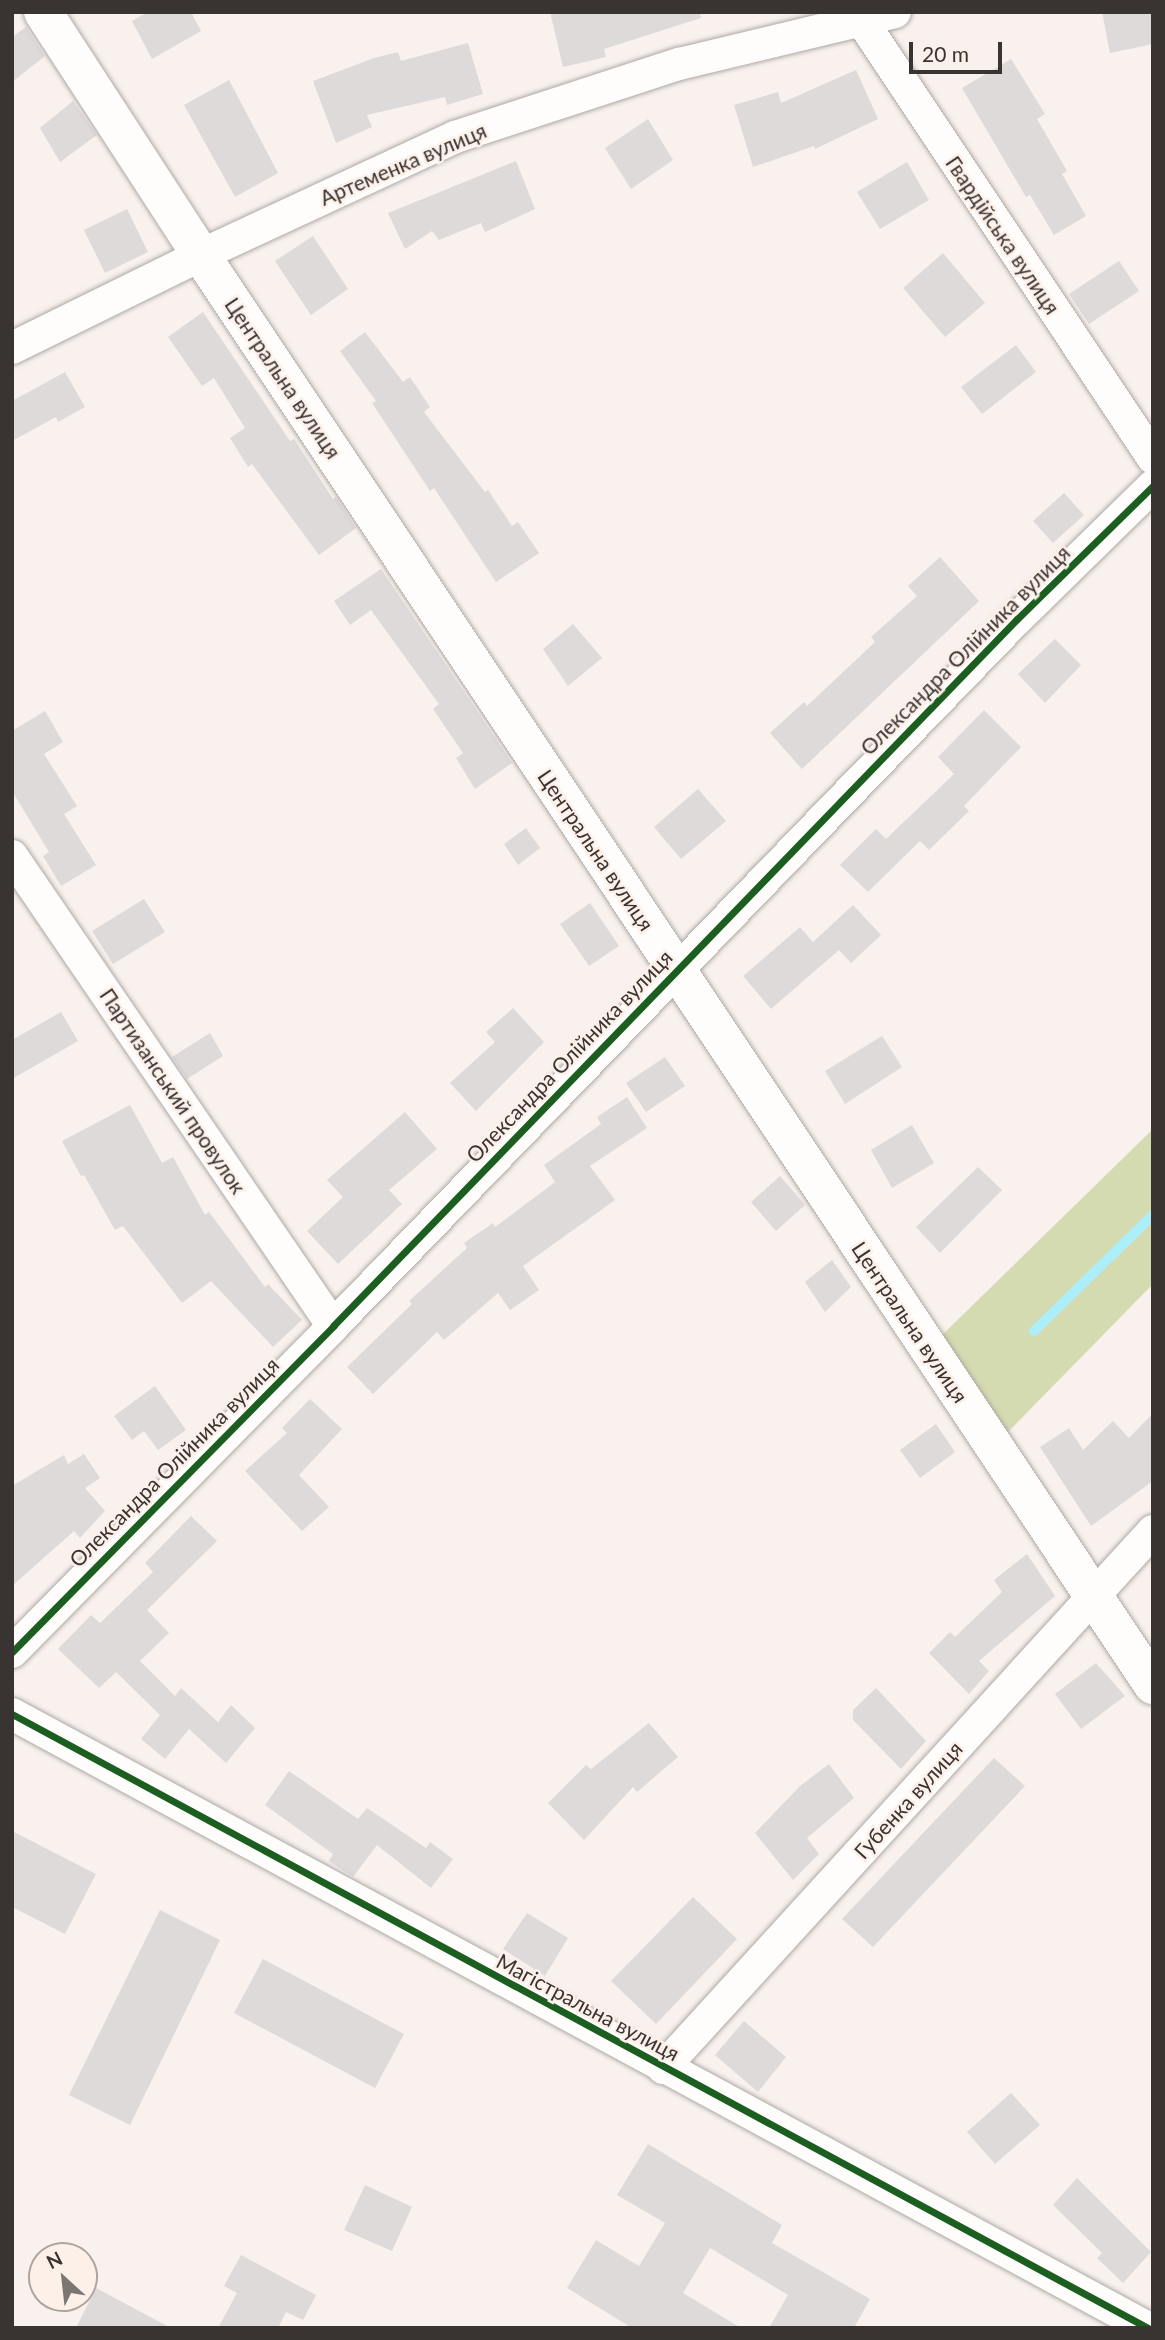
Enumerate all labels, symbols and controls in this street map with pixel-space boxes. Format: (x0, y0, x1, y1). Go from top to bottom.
scale bar (913, 28, 1006, 72)
text: 20 m (922, 41, 969, 66)
street label: Артеменка вулиця (316, 117, 490, 211)
street label: Гвардійська вулиця (941, 151, 1065, 319)
street label: Центральна вулиця (220, 293, 346, 463)
street label: Олександра Олійника вулиця (855, 540, 1075, 760)
street label: Центральна вулиця (533, 765, 659, 935)
street label: Олександра Олійника вулиця (461, 944, 677, 1168)
street label: Партизанський провулок (95, 983, 251, 1199)
street label: Центральна вулиця (847, 1237, 973, 1407)
street label: Олександра Олійника вулиця (64, 1352, 284, 1572)
street label: Губенка вулиця (849, 1736, 967, 1864)
street label: Магістральна вулиця (492, 1948, 684, 2066)
north arrow (28, 2242, 98, 2312)
text: N (42, 2246, 66, 2273)

